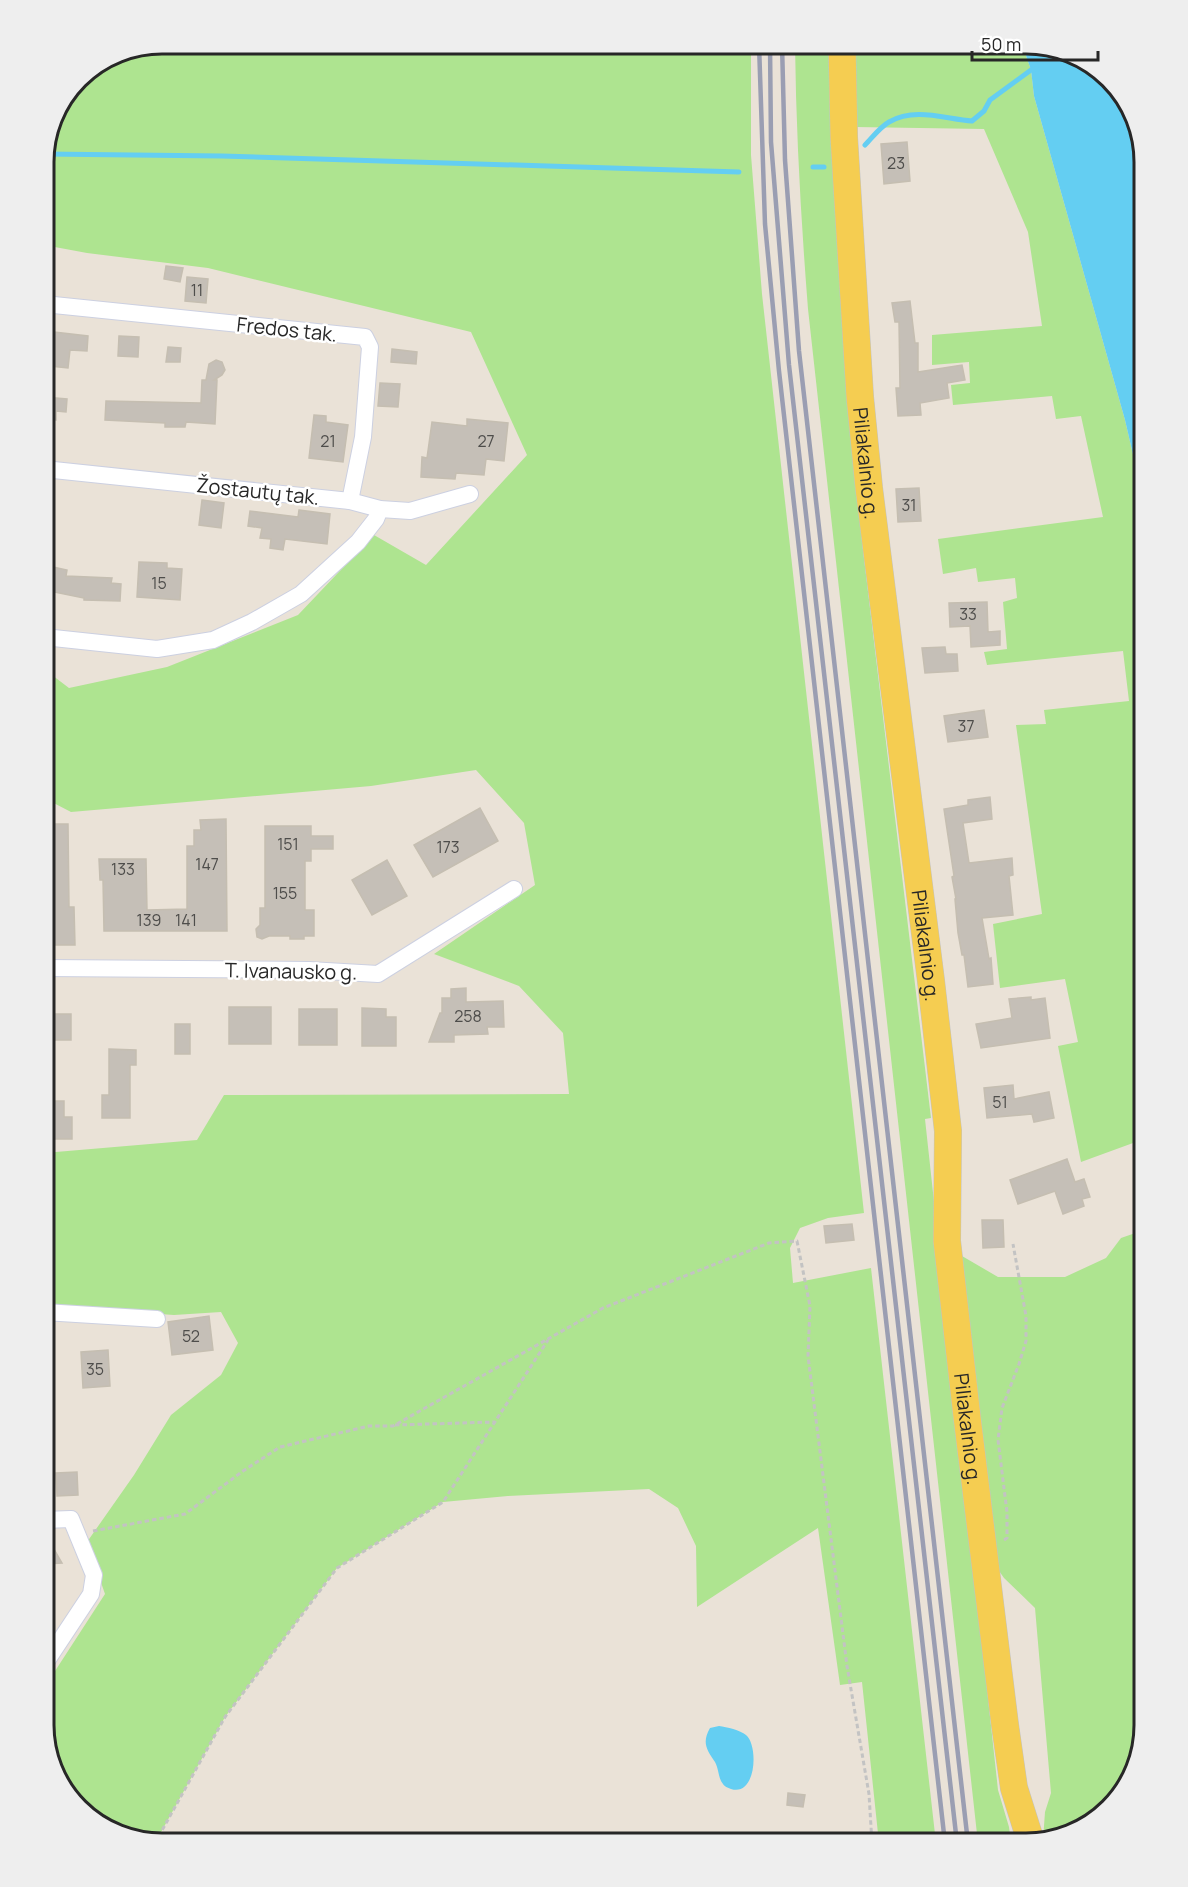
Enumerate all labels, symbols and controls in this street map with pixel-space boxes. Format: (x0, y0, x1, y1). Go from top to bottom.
scale bar (972, 24, 1098, 62)
text: 50 m (981, 32, 1021, 56)
house number: 23 (887, 152, 905, 174)
house number: 11 (191, 279, 203, 301)
street label: Fredos tak. (235, 310, 339, 348)
street label: Piliakalnio g. (848, 406, 886, 521)
house number: 21 (320, 430, 336, 452)
house number: 27 (477, 430, 495, 452)
street label: Žostautų tak. (195, 471, 321, 511)
house number: 31 (901, 494, 917, 516)
house number: 15 (151, 572, 167, 594)
house number: 33 (959, 603, 977, 625)
house number: 37 (958, 715, 974, 737)
house number: 151 (277, 833, 299, 855)
house number: 173 (436, 836, 460, 858)
house number: 147 (195, 853, 219, 875)
house number: 133 (111, 858, 135, 880)
house number: 155 (273, 882, 297, 904)
street label: Piliakalnio g. (906, 888, 947, 1003)
house number: 139 (136, 909, 162, 931)
house number: 141 (175, 909, 197, 931)
street label: T. Ivanausko g. (225, 956, 357, 986)
house number: 258 (454, 1005, 482, 1027)
house number: 51 (992, 1091, 1008, 1113)
house number: 52 (182, 1325, 200, 1347)
house number: 35 (86, 1358, 104, 1380)
street label: Piliakalnio g. (949, 1372, 989, 1486)

